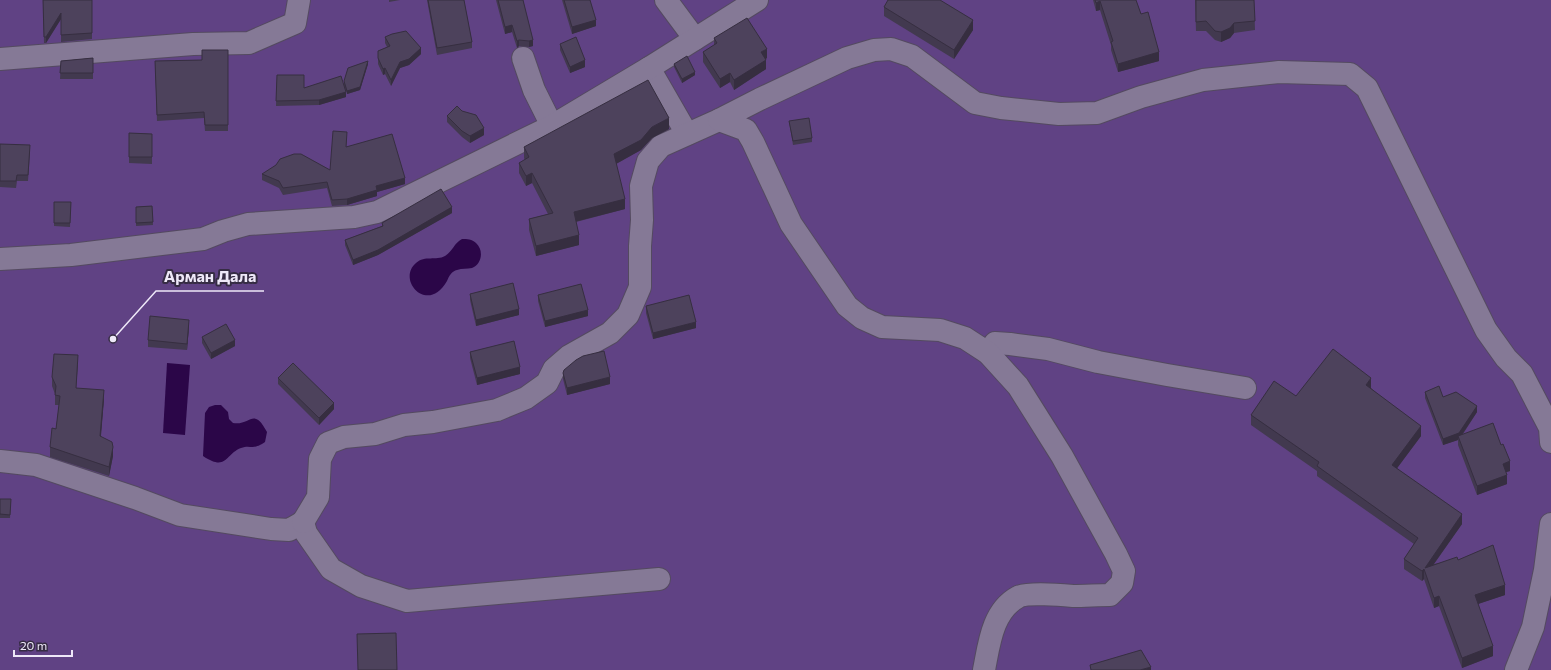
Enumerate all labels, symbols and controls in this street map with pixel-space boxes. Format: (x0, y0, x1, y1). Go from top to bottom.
callout: Арман Дала (156, 263, 264, 291)
text: Арман Дала (164, 266, 256, 285)
scale bar (14, 632, 72, 658)
text: 20 m (20, 638, 47, 652)

